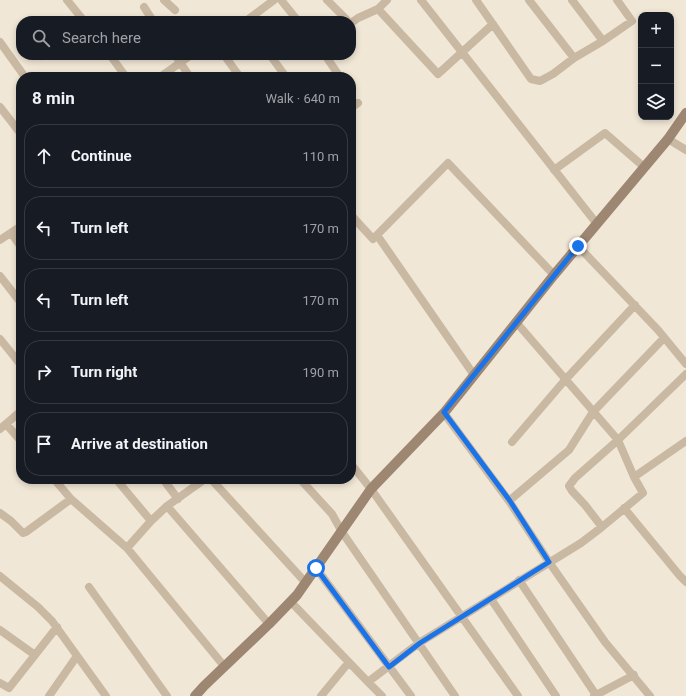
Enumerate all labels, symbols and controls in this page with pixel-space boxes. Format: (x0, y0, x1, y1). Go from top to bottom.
map controls (638, 12, 674, 120)
button: + (638, 12, 674, 48)
search box (16, 16, 356, 60)
icon: search (30, 27, 52, 49)
text: Search here (62, 29, 141, 47)
button: − (638, 48, 674, 84)
button: layers (638, 84, 674, 120)
text: 8 min (32, 88, 75, 108)
text: Walk · 640 m (265, 91, 340, 106)
icon: ahead (33, 145, 55, 167)
text: Continue (71, 147, 132, 165)
text: 110 m (302, 149, 339, 164)
icon: left (33, 217, 55, 239)
text: Turn left (71, 219, 128, 237)
text: 170 m (302, 221, 339, 236)
route end (569, 237, 587, 255)
icon: left (33, 289, 55, 311)
text: Turn left (71, 291, 128, 309)
text: 170 m (302, 293, 339, 308)
icon: right (33, 361, 55, 383)
text: Turn right (71, 363, 137, 381)
text: 190 m (302, 365, 339, 380)
icon: arrive (33, 433, 55, 455)
text: Arrive at destination (71, 435, 208, 453)
route start (307, 559, 325, 577)

